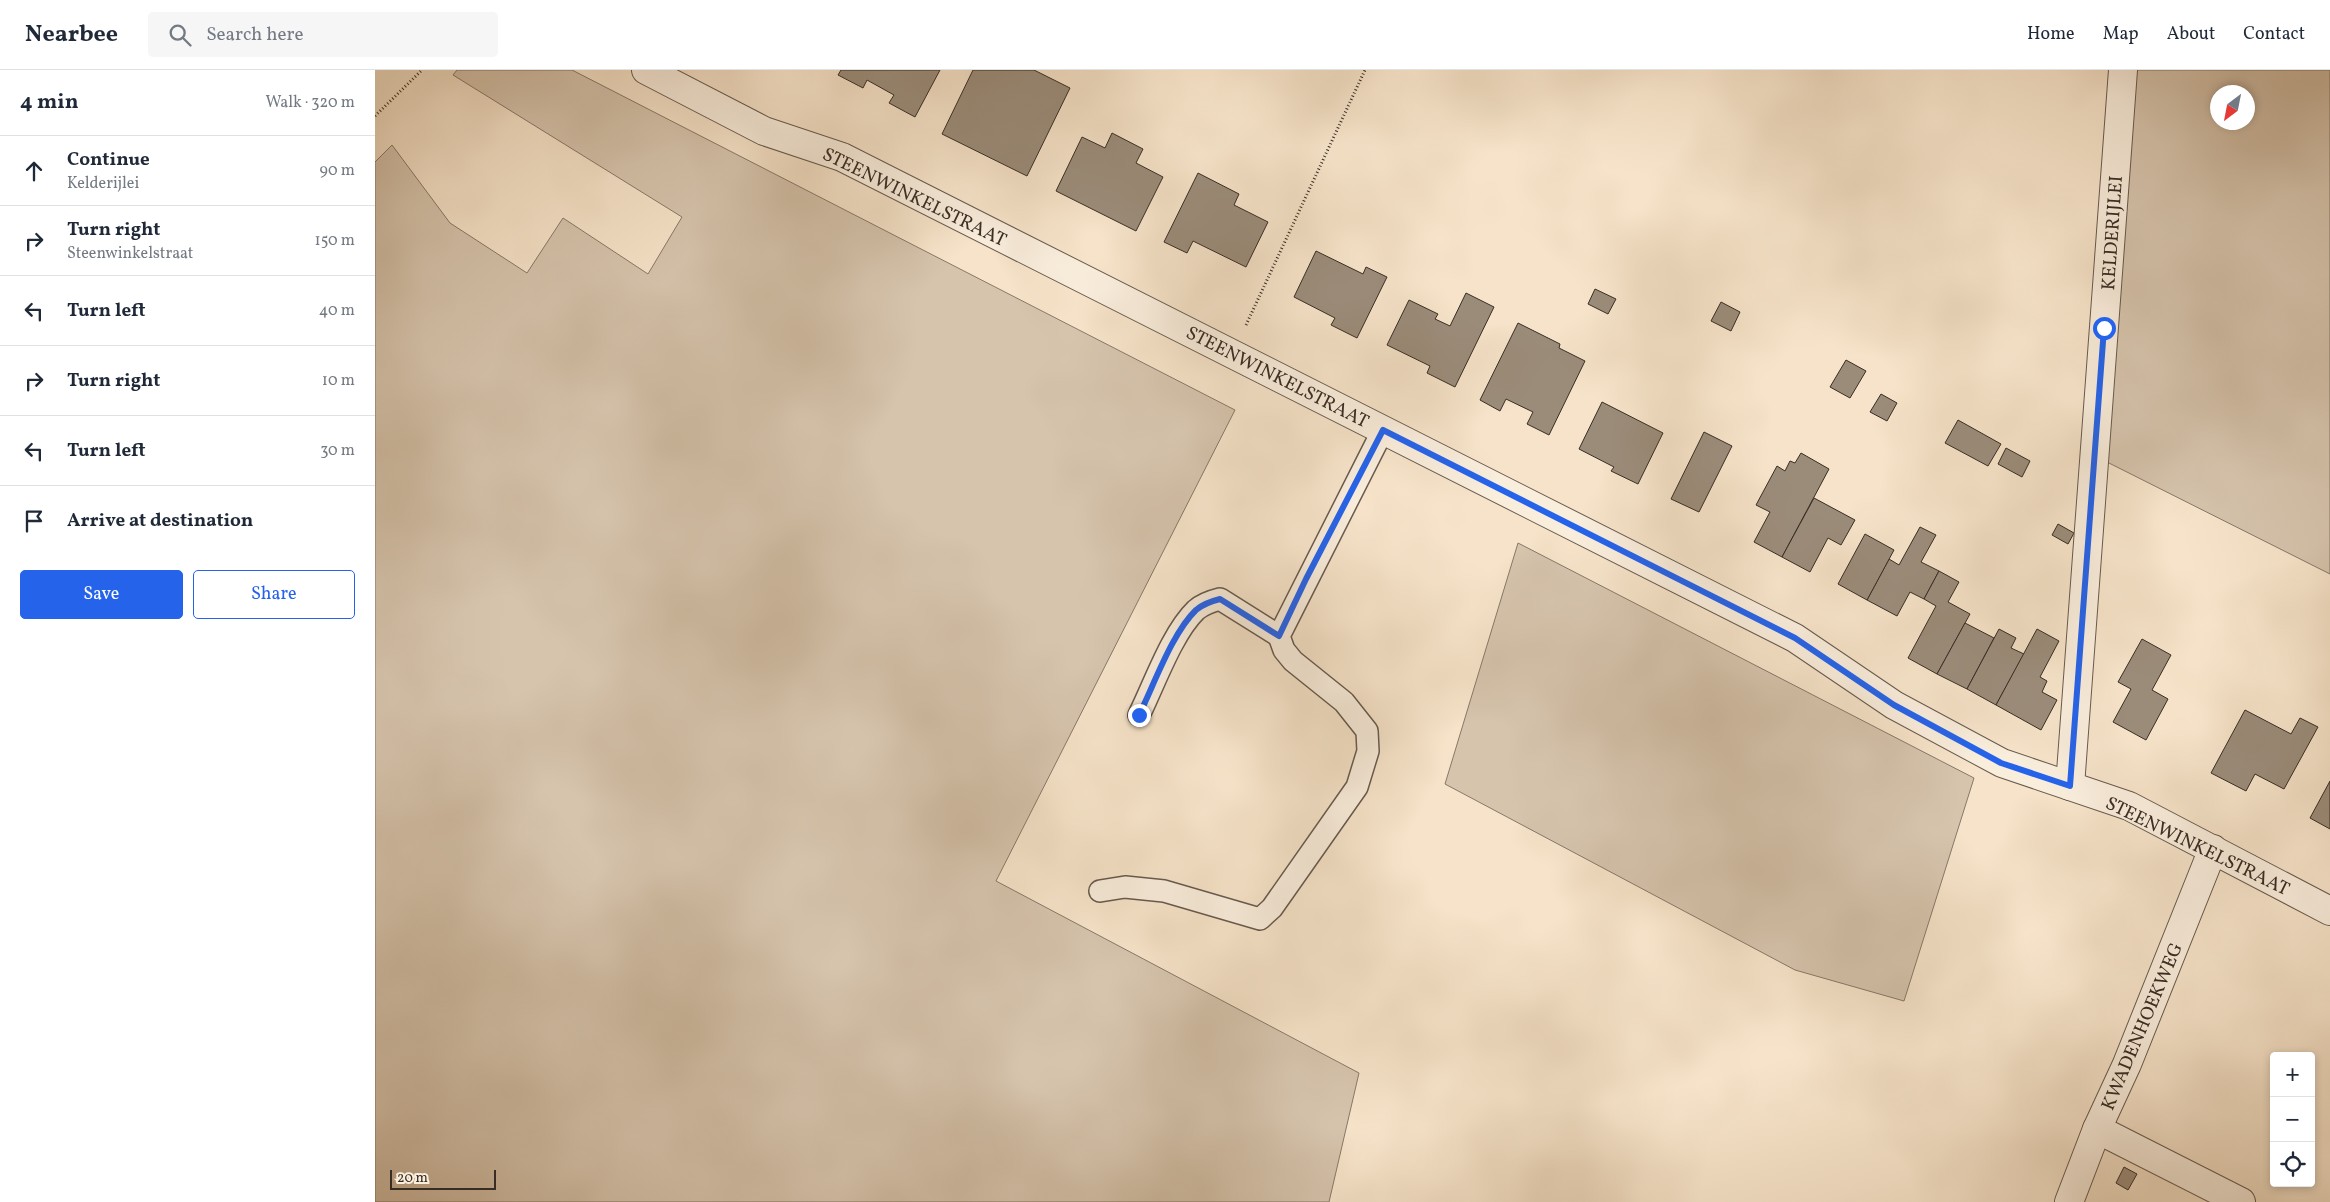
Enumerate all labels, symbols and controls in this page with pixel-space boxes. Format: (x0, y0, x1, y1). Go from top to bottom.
search box (148, 12, 498, 57)
text: Nearbee (25, 18, 118, 52)
icon: search (166, 21, 194, 49)
text: Search here (206, 22, 303, 48)
text: Home (2027, 22, 2075, 47)
text: Map (2103, 22, 2139, 47)
text: About (2167, 22, 2215, 47)
text: Contact (2243, 22, 2305, 47)
north arrow (2210, 85, 2255, 130)
text: 4 min (20, 88, 79, 117)
text: Walk · 320 m (265, 92, 355, 114)
street label: STEENWINKELSTRAAT (818, 142, 1011, 254)
text: Continue (67, 147, 150, 173)
icon: ahead (20, 157, 48, 185)
text: 90 m (319, 160, 355, 182)
text: Kelderijlei (67, 173, 139, 195)
street label: KELDERIJLEI (2096, 175, 2130, 291)
text: Turn right (67, 217, 160, 243)
icon: right (20, 227, 48, 255)
text: 150 m (314, 230, 355, 252)
text: Steenwinkelstraat (67, 243, 193, 265)
icon: left (20, 297, 48, 325)
text: Turn left (67, 298, 146, 324)
text: 40 m (319, 300, 355, 322)
route start (2093, 317, 2116, 340)
street label: STEENWINKELSTRAAT (1181, 320, 1373, 435)
icon: right (20, 367, 48, 395)
text: Turn right (67, 368, 160, 394)
text: 10 m (322, 370, 355, 392)
icon: left (20, 437, 48, 465)
text: Turn left (67, 438, 146, 464)
text: 30 m (320, 440, 355, 462)
icon: arrive (20, 507, 48, 535)
text: Arrive at destination (67, 508, 253, 534)
button: Save (20, 570, 183, 619)
button: Share (193, 570, 355, 619)
route end (1128, 704, 1151, 727)
street label: STEENWINKELSTRAAT (2101, 791, 2294, 903)
street label: KWADENHOEKWEG (2096, 939, 2190, 1115)
map controls (2270, 1052, 2315, 1187)
button: + (2270, 1052, 2315, 1097)
button: − (2270, 1097, 2315, 1142)
button: locate (2270, 1142, 2315, 1187)
scale bar (390, 1167, 496, 1190)
text: 20 m (397, 1169, 428, 1188)

